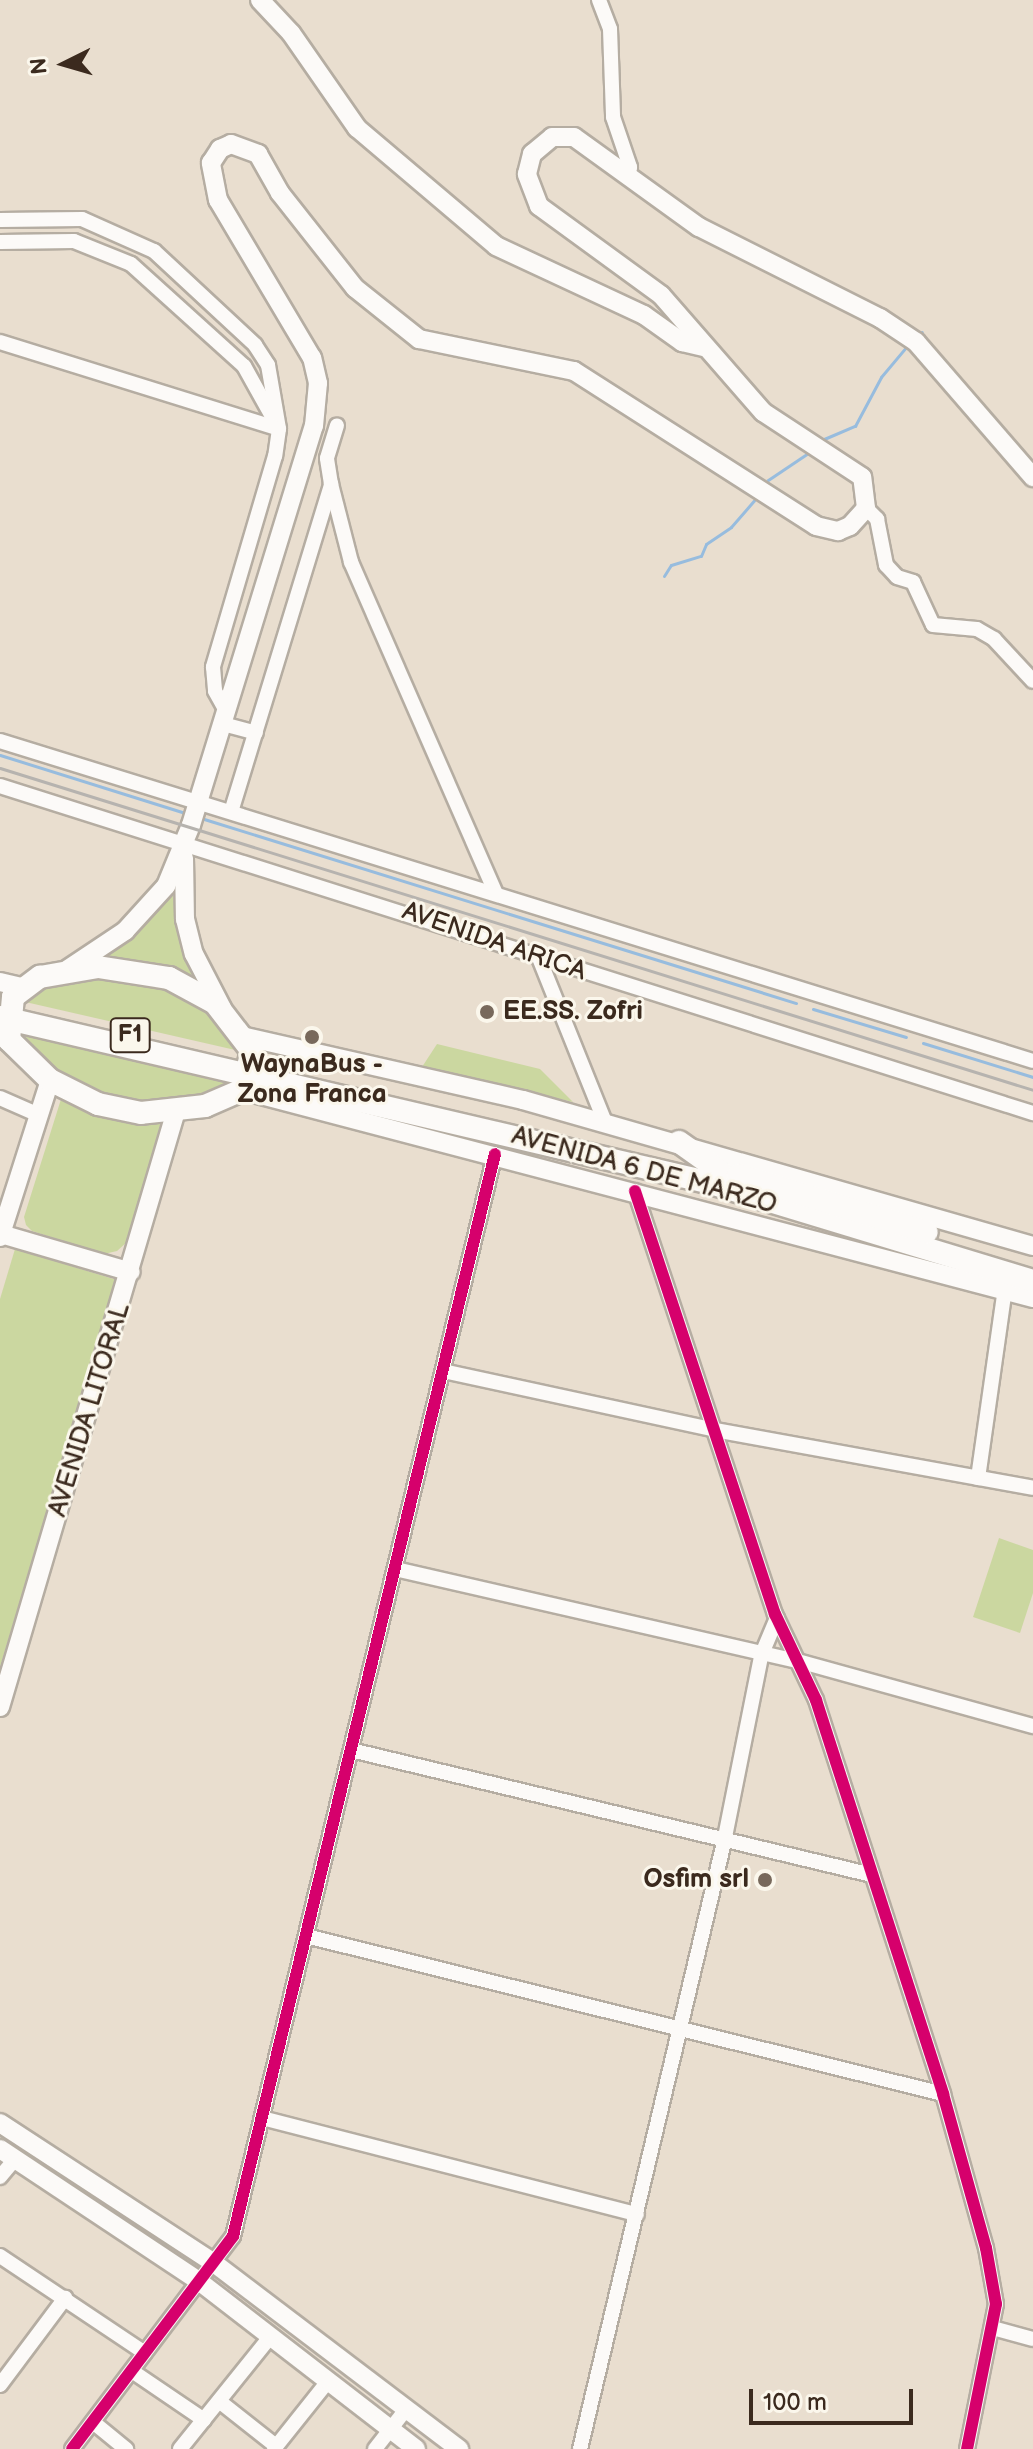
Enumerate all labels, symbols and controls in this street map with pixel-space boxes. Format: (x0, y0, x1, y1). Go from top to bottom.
north arrow (24, 24, 104, 104)
text: N (25, 57, 54, 76)
street label: AVENIDA ARICA (398, 896, 590, 988)
place label: EE.SS. Zofri (503, 996, 643, 1028)
marker: EE.SS. Zofri (478, 1003, 496, 1021)
road number: F1 (108, 1015, 152, 1055)
marker: WaynaBus - Zona Franca (303, 1028, 321, 1046)
place label: WaynaBus - Zona Franca (237, 1049, 387, 1110)
street label: AVENIDA 6 DE MARZO (508, 1121, 780, 1221)
street label: AVENIDA LITORAL (43, 1299, 137, 1521)
place label: Osfim srl (643, 1864, 749, 1896)
marker: Osfim srl (756, 1871, 774, 1889)
scale bar (753, 2373, 917, 2423)
text: 100 m (763, 2388, 827, 2417)

